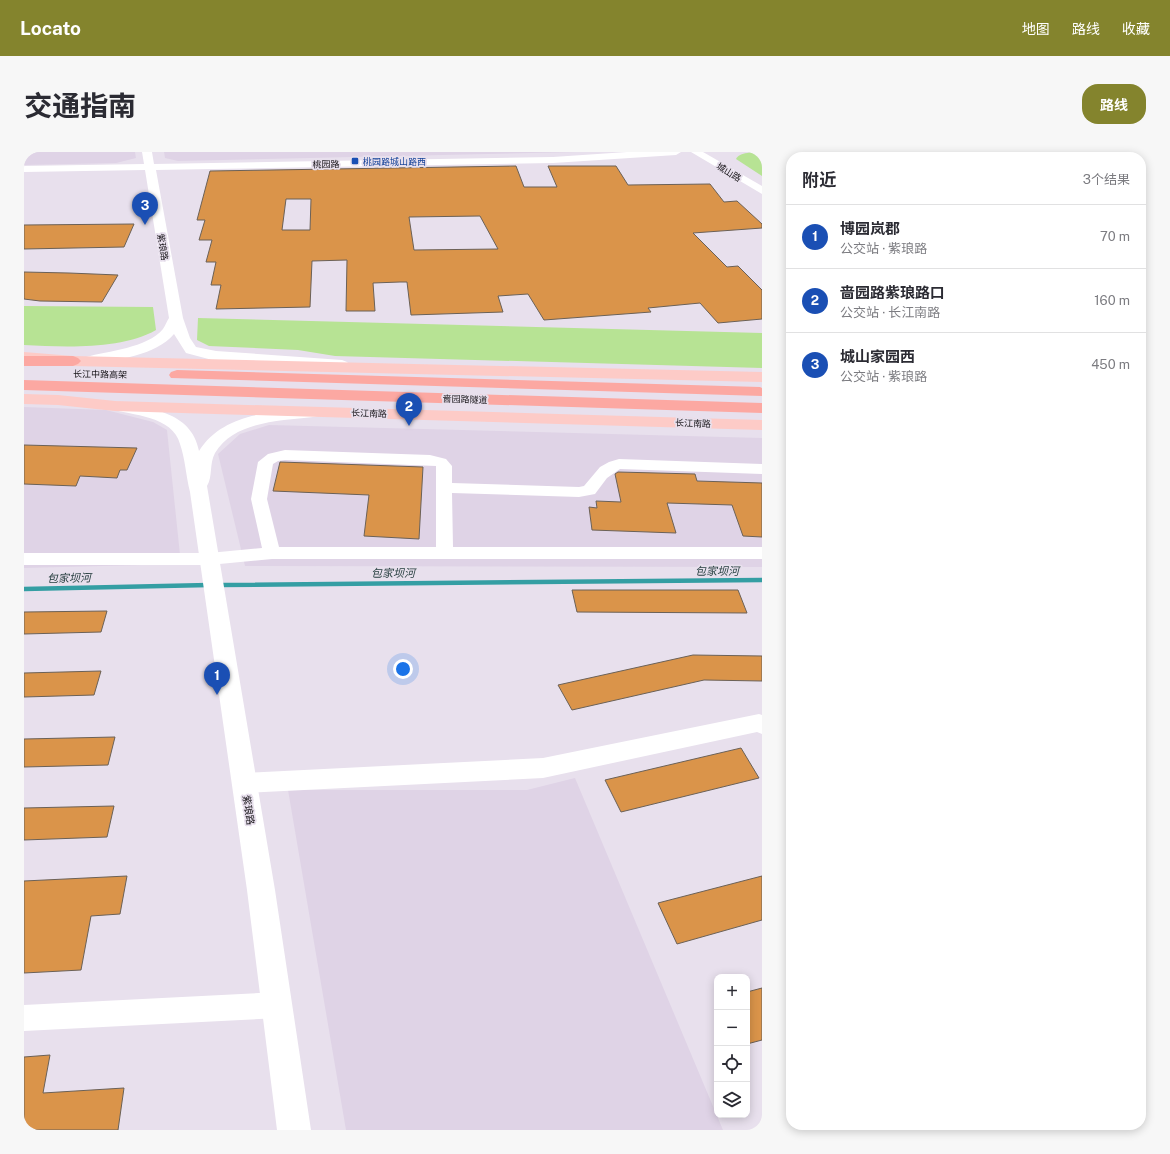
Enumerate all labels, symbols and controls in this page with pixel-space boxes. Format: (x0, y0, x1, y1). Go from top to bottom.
text: Locato (20, 17, 81, 39)
text: 地图 (1022, 21, 1050, 37)
text: 路线 (1072, 21, 1100, 37)
text: 收藏 (1122, 21, 1150, 37)
button: 路线 (1082, 84, 1146, 124)
text: 交通指南 (24, 89, 136, 122)
marker: 桃园路城山路西 (350, 156, 360, 166)
place label: 桃园路城山路西 (363, 156, 426, 167)
street label: 桃园路 (312, 158, 340, 170)
street label: 城山路 (715, 160, 743, 184)
text: 附近 (802, 170, 836, 190)
text: 3个结果 (1083, 172, 1130, 187)
pin: 3 (132, 192, 158, 225)
text: 博园岚郡 (840, 220, 900, 237)
text: 1 (812, 229, 818, 244)
text: 70 m (1100, 229, 1130, 244)
street label: 紫琅路 (155, 233, 171, 261)
text: 公交站 · 紫琅路 (840, 241, 927, 256)
text: 啬园路紫琅路口 (840, 284, 945, 301)
text: 2 (811, 293, 819, 308)
text: 160 m (1094, 293, 1130, 308)
text: 公交站 · 长江南路 (840, 305, 940, 320)
text: 城山家园西 (840, 348, 915, 365)
text: 3 (811, 357, 819, 372)
text: 450 m (1091, 357, 1130, 372)
street label: 长江中路高架 (73, 368, 127, 380)
text: 公交站 · 紫琅路 (840, 369, 927, 384)
pin: 2 (396, 393, 422, 426)
street label: 啬园路隧道 (442, 393, 488, 405)
street label: 长江南路 (351, 407, 387, 419)
street label: 长江南路 (675, 417, 711, 429)
water label: 包家坝河 (695, 565, 741, 577)
water label: 包家坝河 (371, 567, 417, 579)
water label: 包家坝河 (47, 572, 93, 584)
your location (393, 659, 413, 679)
pin: 1 (204, 662, 230, 695)
street label: 紫琅路 (241, 794, 257, 826)
map controls (714, 974, 750, 1118)
button: + (714, 974, 750, 1010)
button: − (714, 1010, 750, 1046)
button: locate (714, 1046, 750, 1082)
button: layers (714, 1082, 750, 1118)

